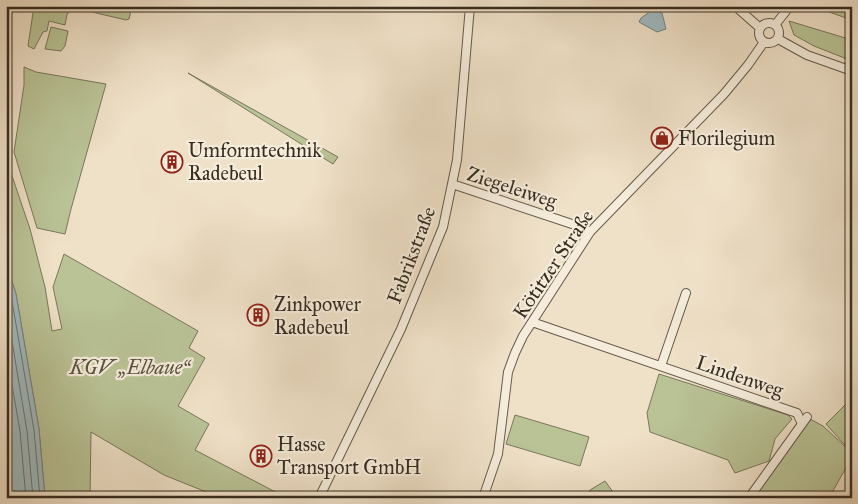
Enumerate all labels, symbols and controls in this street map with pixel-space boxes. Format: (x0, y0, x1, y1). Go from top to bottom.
shop icon: Florilegium (650, 126, 674, 150)
place label: Florilegium (678, 126, 776, 151)
place label: Umformtechnik Radebeul (188, 138, 322, 185)
building icon: Umformtechnik Radebeul (160, 150, 184, 174)
street label: Ziegeleiweg (464, 161, 561, 214)
street label: Fabrikstraße (382, 203, 440, 307)
street label: Kötitzer Straße (508, 205, 598, 323)
place label: Zinkpower Radebeul (274, 292, 362, 339)
building icon: Zinkpower Radebeul (246, 303, 270, 327)
street label: Lindenweg (693, 350, 787, 403)
park label: KGV „Elbaue“ (69, 355, 192, 379)
place label: Hasse Transport GmbH (277, 432, 421, 479)
building icon: Hasse Transport GmbH (249, 444, 273, 468)

